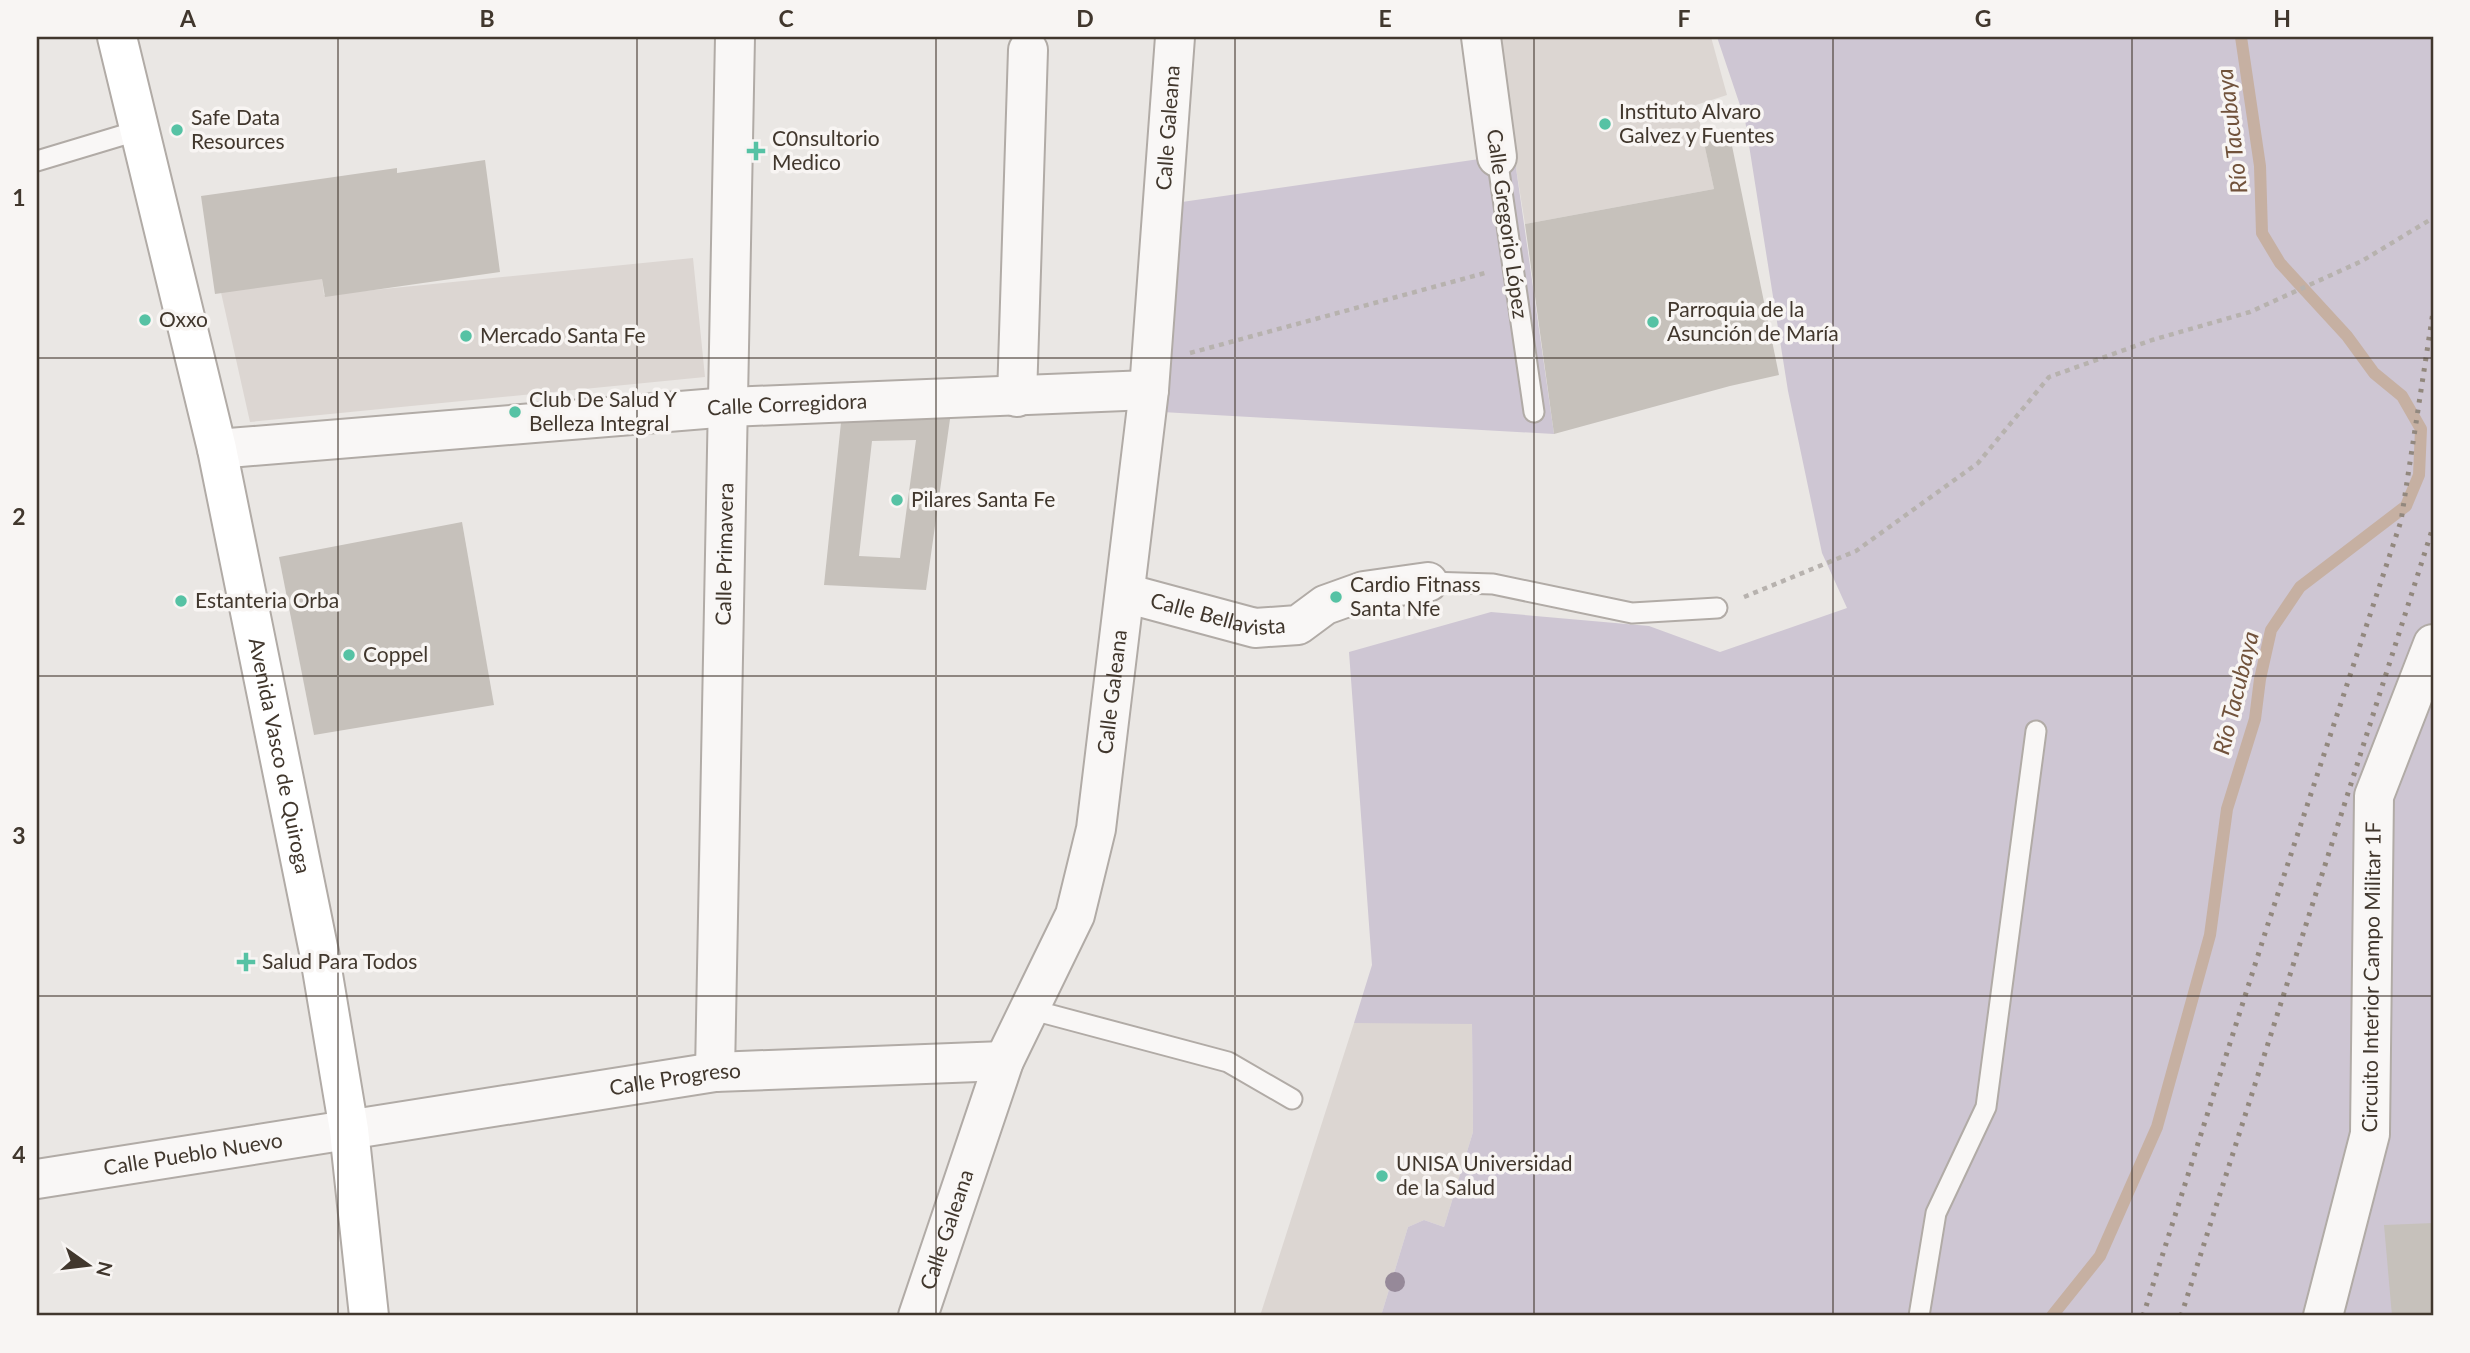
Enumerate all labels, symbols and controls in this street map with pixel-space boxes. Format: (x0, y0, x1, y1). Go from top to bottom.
text: A (179, 4, 197, 32)
text: B (479, 4, 495, 32)
text: C (778, 4, 794, 32)
text: D (1076, 4, 1094, 32)
text: E (1378, 4, 1392, 32)
text: F (1677, 4, 1691, 32)
text: G (1975, 4, 1991, 32)
text: H (2273, 4, 2291, 32)
street label: Calle Galeana (1150, 64, 1184, 191)
water label: Río Tacubaya (2209, 67, 2253, 195)
place label: Instituto Alvaro Galvez y Fuentes (1619, 98, 1774, 147)
place label: Safe Data Resources (191, 104, 285, 153)
marker: Instituto Alvaro Galvez y Fuentes (1597, 116, 1613, 132)
marker: Safe Data Resources (169, 122, 185, 138)
place label: C0nsultorio Medico (772, 125, 880, 174)
street label: Calle Gregorio López (1483, 127, 1534, 320)
marker: C0nsultorio Medico (746, 141, 766, 161)
text: 1 (12, 183, 26, 211)
place label: Parroquia de la Asunción de María (1667, 296, 1839, 345)
place label: Oxxo (159, 306, 208, 331)
marker: Oxxo (137, 312, 153, 328)
marker: Parroquia de la Asunción de María (1645, 314, 1661, 330)
place label: Mercado Santa Fe (480, 322, 646, 347)
marker: Mercado Santa Fe (458, 328, 474, 344)
place label: Club De Salud Y Belleza Integral (529, 386, 678, 435)
street label: Calle Corregidora (706, 387, 868, 420)
marker: Club De Salud Y Belleza Integral (507, 404, 523, 420)
street label: Calle Primavera (710, 482, 737, 626)
place label: Pilares Santa Fe (911, 486, 1055, 511)
marker: Pilares Santa Fe (889, 492, 905, 508)
text: 2 (12, 502, 26, 530)
place label: Cardio Fitnass Santa Nfe (1350, 571, 1481, 620)
street label: Calle Bellavista (1148, 586, 1286, 639)
place label: Estanteria Orba (195, 587, 339, 612)
marker: Cardio Fitnass Santa Nfe (1328, 589, 1344, 605)
marker: Estanteria Orba (173, 593, 189, 609)
street label: Calle Galeana (1091, 628, 1131, 755)
water label: Río Tacubaya (2206, 628, 2264, 757)
street label: Avenida Vasco de Quiroga (245, 635, 317, 876)
place label: Coppel (363, 641, 428, 666)
marker: Coppel (341, 647, 357, 663)
text: 3 (12, 821, 26, 849)
street label: Circuito Interior Campo Militar 1F (2356, 821, 2385, 1133)
place label: Salud Para Todos (262, 948, 417, 973)
marker: Salud Para Todos (236, 952, 256, 972)
street label: Calle Progreso (607, 1057, 741, 1100)
street label: Calle Pueblo Nuevo (101, 1126, 284, 1179)
text: 4 (12, 1140, 26, 1168)
place label: UNISA Universidad de la Salud (1396, 1150, 1573, 1199)
street label: Calle Galeana (914, 1166, 978, 1293)
marker: UNISA Universidad de la Salud (1374, 1168, 1390, 1184)
north arrow (52, 1230, 122, 1300)
text: N (92, 1259, 118, 1279)

